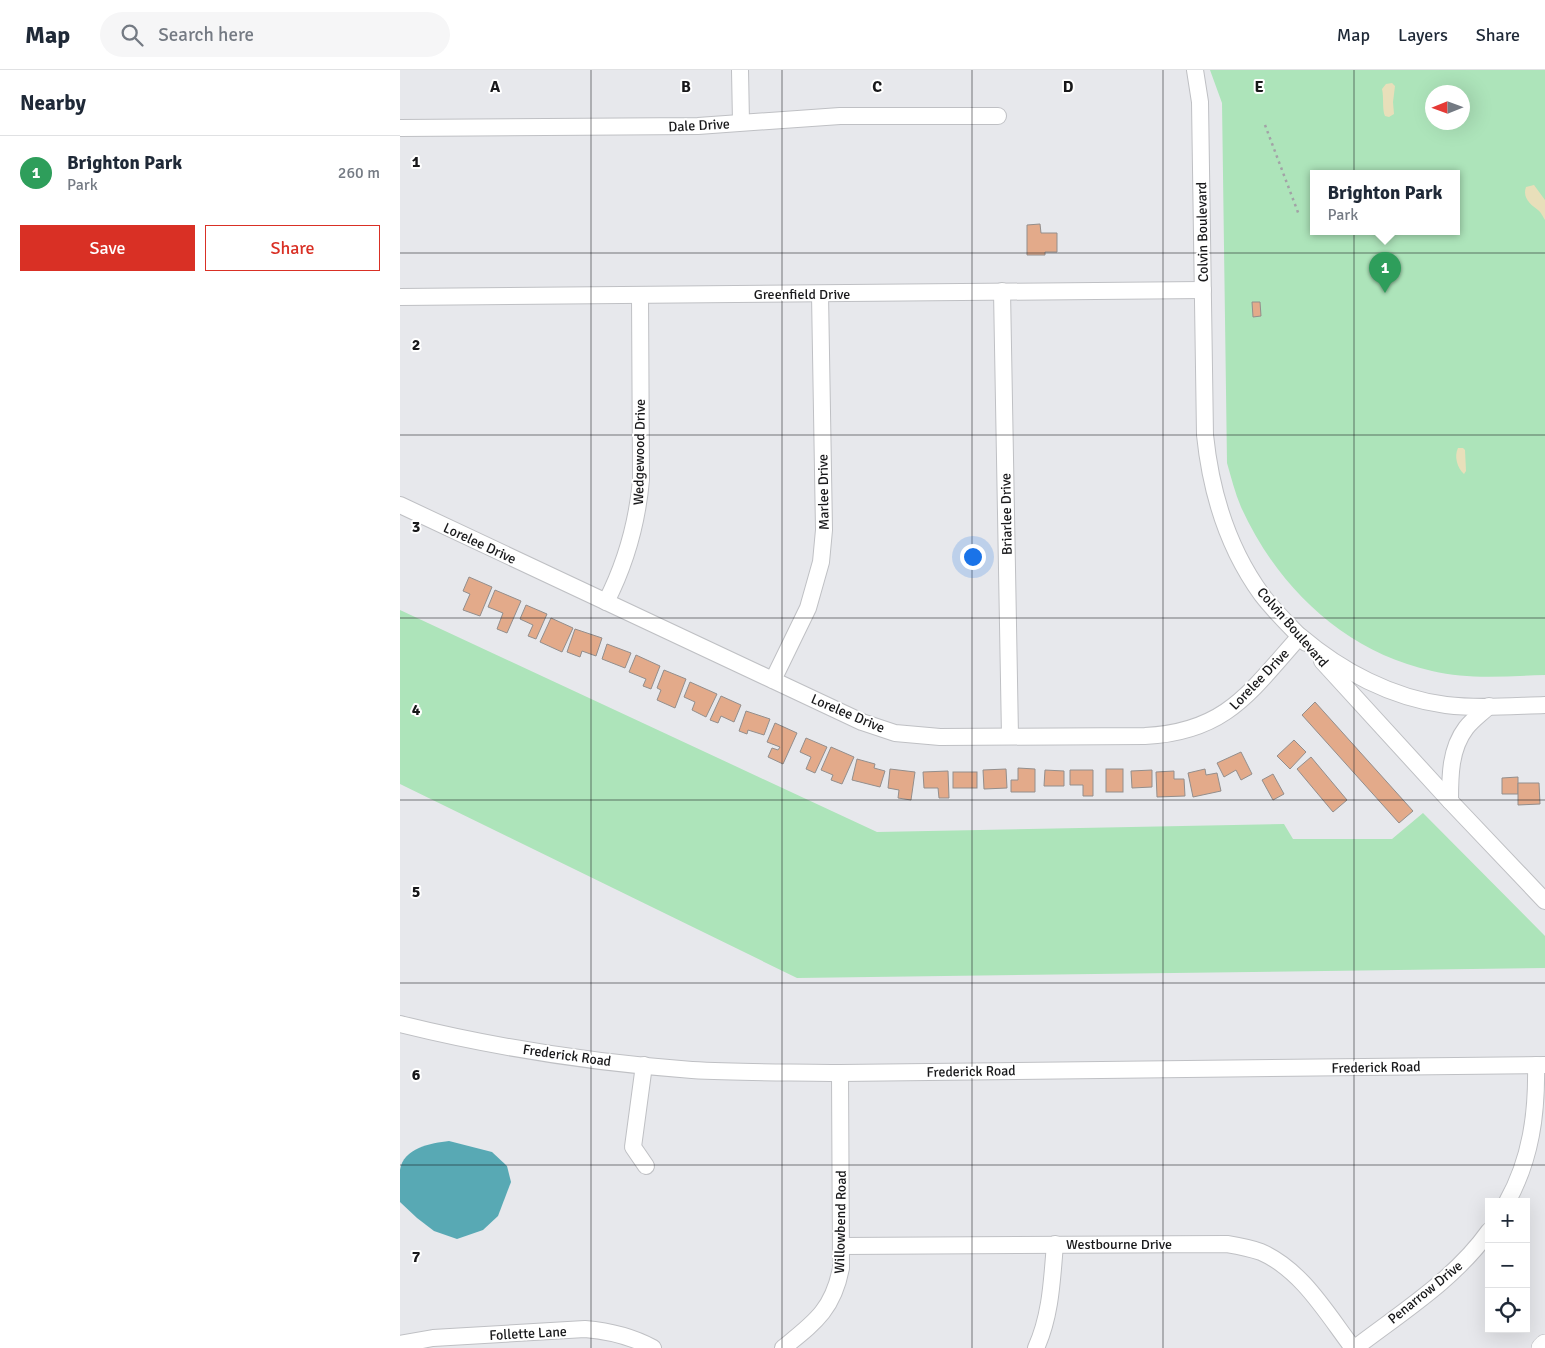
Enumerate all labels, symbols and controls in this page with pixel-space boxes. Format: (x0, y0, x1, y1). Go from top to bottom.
search box (100, 12, 450, 57)
text: Map (25, 20, 70, 50)
icon: search (118, 21, 146, 49)
text: Search here (158, 23, 254, 47)
text: Map (1337, 24, 1370, 46)
text: Layers (1398, 24, 1448, 46)
text: Share (1476, 24, 1520, 46)
text: A (490, 77, 501, 97)
text: B (681, 77, 691, 97)
text: C (872, 77, 882, 97)
text: D (1063, 77, 1074, 97)
text: E (1254, 77, 1264, 97)
north arrow (1425, 85, 1470, 130)
text: Nearby (20, 90, 86, 116)
street label: Dale Drive (668, 115, 730, 136)
text: Brighton Park (67, 151, 182, 175)
text: 1 (412, 152, 421, 172)
text: 1 (32, 163, 40, 183)
text: 260 m (338, 163, 380, 183)
popup (1310, 170, 1460, 235)
text: Park (67, 175, 98, 195)
text: Brighton Park (1327, 181, 1443, 205)
street label: Colvin Boulevard (1193, 182, 1212, 282)
text: Park (1327, 205, 1358, 225)
button: Save (20, 225, 195, 271)
button: Share (205, 225, 380, 271)
pin: 1 (1369, 252, 1401, 293)
street label: Greenfield Drive (754, 286, 850, 303)
text: 2 (412, 335, 420, 355)
street label: Wedgewood Drive (630, 399, 649, 505)
street label: Marlee Drive (814, 454, 833, 530)
street label: Briarlee Drive (997, 473, 1016, 555)
text: 3 (412, 517, 420, 537)
street label: Lorelee Drive (441, 519, 519, 568)
your location (960, 544, 986, 570)
street label: Colvin Boulevard (1253, 584, 1332, 671)
street label: Lorelee Drive (1226, 645, 1293, 713)
street label: Lorelee Drive (808, 690, 887, 737)
text: 4 (412, 700, 421, 720)
text: 5 (412, 882, 420, 902)
street label: Frederick Road (522, 1041, 612, 1070)
street label: Frederick Road (1331, 1058, 1421, 1077)
street label: Frederick Road (926, 1062, 1016, 1081)
text: 6 (412, 1065, 421, 1085)
street label: Willowbend Road (831, 1170, 850, 1274)
map controls (1485, 1198, 1530, 1333)
button: + (1485, 1198, 1530, 1243)
street label: Westbourne Drive (1066, 1236, 1172, 1253)
button: − (1485, 1243, 1530, 1288)
text: 7 (412, 1247, 421, 1267)
street label: Penarrow Drive (1385, 1257, 1466, 1328)
button: locate (1485, 1288, 1530, 1333)
street label: Follette Lane (489, 1323, 567, 1344)

